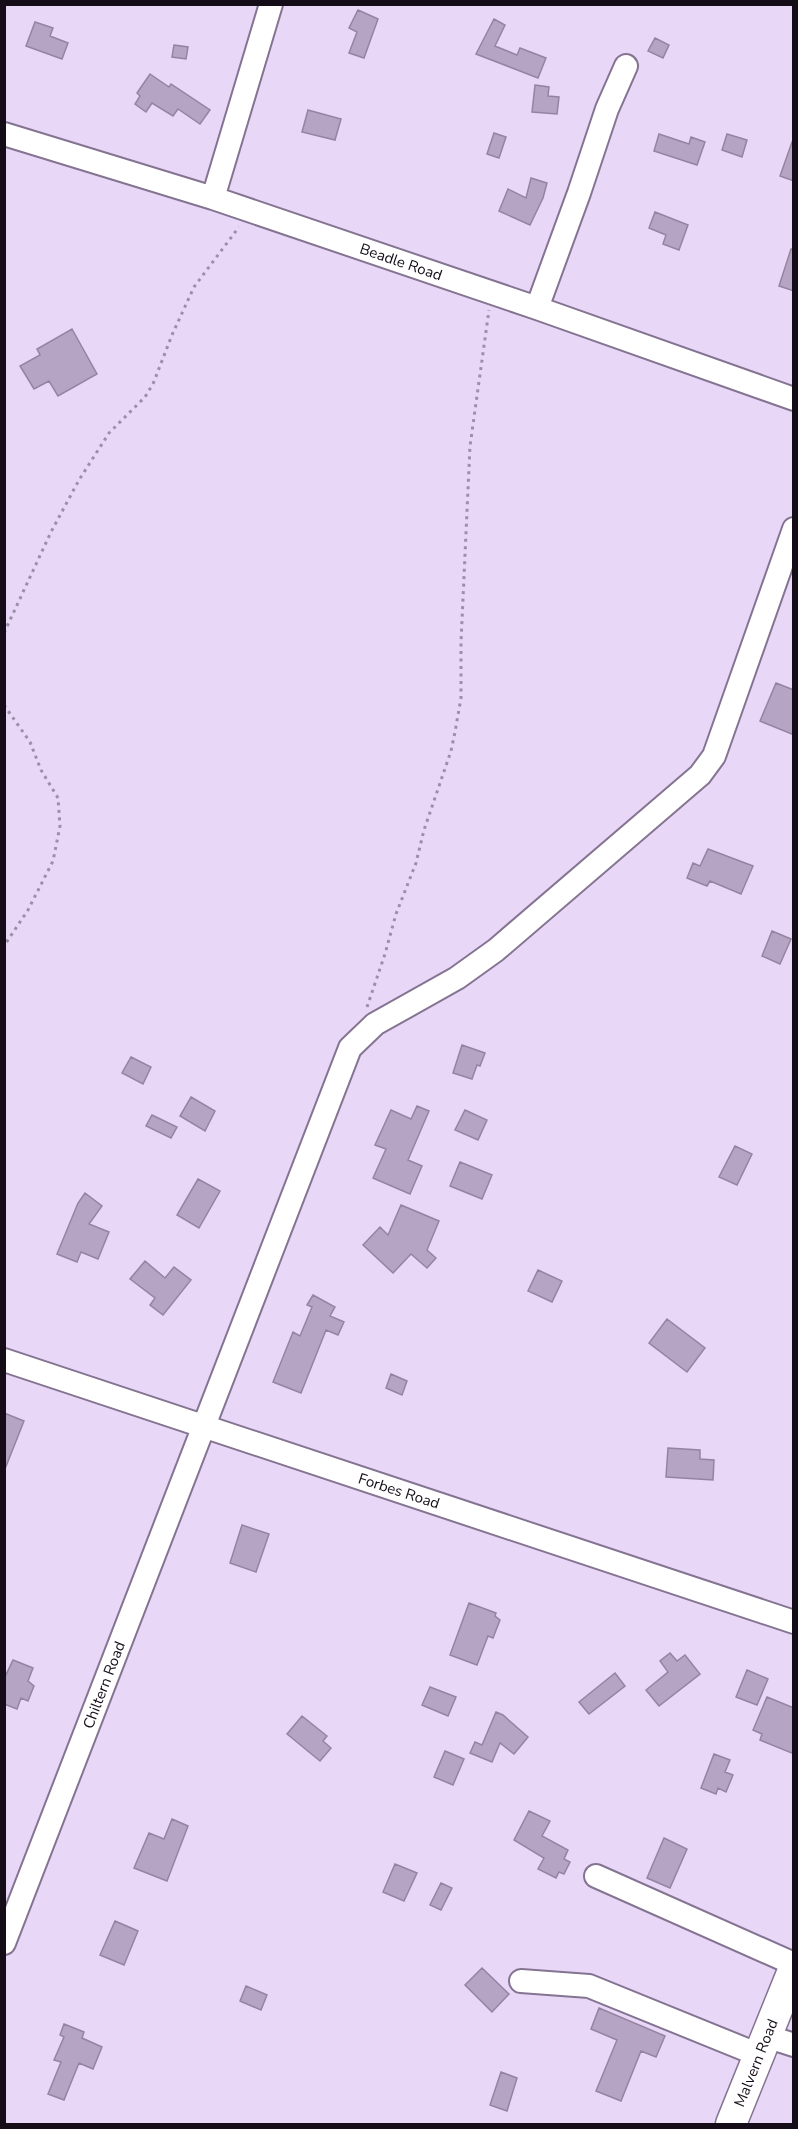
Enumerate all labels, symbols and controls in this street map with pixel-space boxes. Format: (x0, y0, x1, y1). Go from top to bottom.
street label: Beadle Road (357, 239, 445, 285)
street label: Forbes Road (356, 1468, 442, 1514)
street label: Chiltern Road (78, 1638, 130, 1732)
street label: Malvern Road (729, 2016, 783, 2110)

